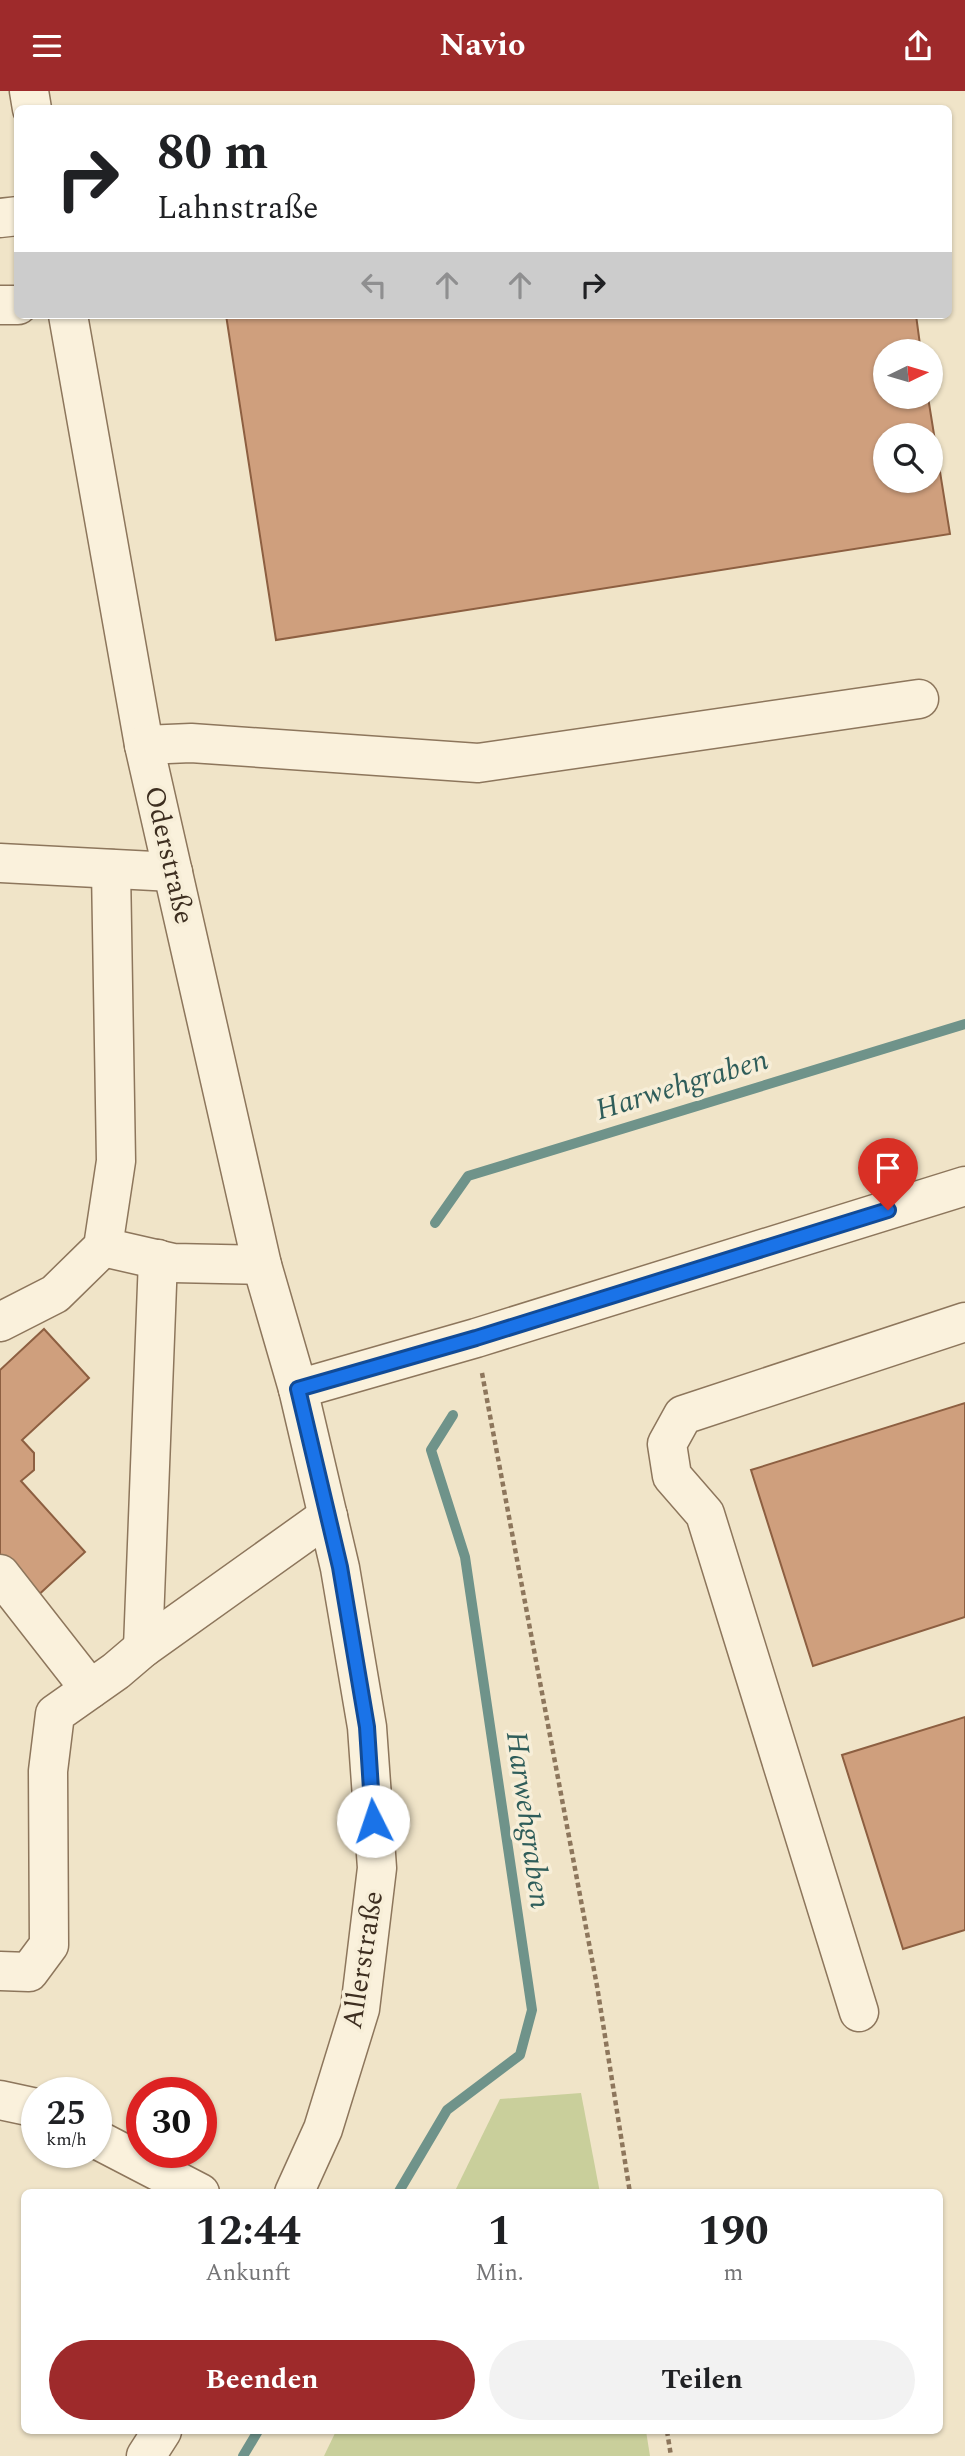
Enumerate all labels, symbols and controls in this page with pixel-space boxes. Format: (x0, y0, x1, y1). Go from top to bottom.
text: Navio (439, 21, 526, 70)
icon: menu (28, 27, 66, 65)
icon: share (899, 27, 937, 65)
text: 80 m (157, 116, 268, 191)
icon: right (42, 133, 133, 224)
text: Lahnstraße (157, 184, 319, 233)
icon: left (355, 266, 393, 304)
icon: ahead (428, 266, 466, 304)
icon: ahead (501, 266, 539, 304)
icon: right (574, 266, 612, 304)
north arrow (873, 339, 943, 409)
map controls (873, 339, 943, 493)
button: search (873, 423, 943, 493)
street label: Oderstraße (132, 782, 206, 928)
water label: Harwehgraben (590, 1037, 774, 1133)
pin (858, 1138, 918, 1210)
icon: arrive (869, 1149, 907, 1187)
water label: Harwehgraben (493, 1728, 563, 1912)
position arrow (336, 1784, 410, 1858)
street label: Allerstraße (331, 1888, 395, 2032)
speed limit sign: 30 (126, 2077, 217, 2168)
text: 25 (47, 2087, 86, 2140)
text: km/h (46, 2126, 87, 2153)
text: 12:44 (195, 2200, 301, 2263)
text: 1 (488, 2200, 511, 2263)
text: 190 (698, 2200, 769, 2263)
text: Ankunft (205, 2256, 291, 2291)
text: Min. (475, 2256, 524, 2291)
text: m (723, 2256, 743, 2291)
button: Beenden (49, 2340, 475, 2420)
button: Teilen (489, 2340, 915, 2420)

